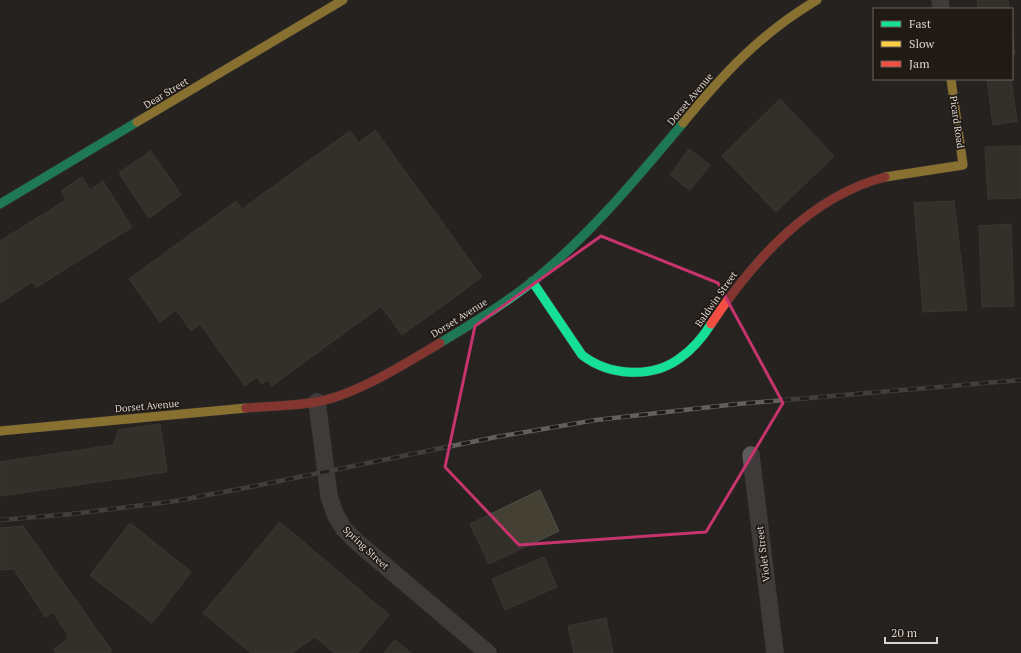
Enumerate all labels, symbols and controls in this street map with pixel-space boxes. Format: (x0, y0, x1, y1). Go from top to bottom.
legend (873, 8, 1013, 80)
text: Fast (909, 16, 932, 31)
text: Slow (909, 36, 935, 51)
text: Jam (909, 56, 930, 71)
street label: Dorset Avenue (664, 70, 716, 128)
street label: Dear Street (141, 74, 191, 111)
street label: Picard Road (947, 95, 967, 149)
street label: Baldwin Street (692, 268, 740, 329)
street label: Dorset Avenue (428, 295, 490, 341)
street label: Dorset Avenue (114, 397, 180, 415)
street label: Spring Street (340, 523, 392, 573)
street label: Violet Street (753, 525, 773, 583)
scale bar (885, 619, 937, 645)
text: 20 m (891, 625, 918, 640)

